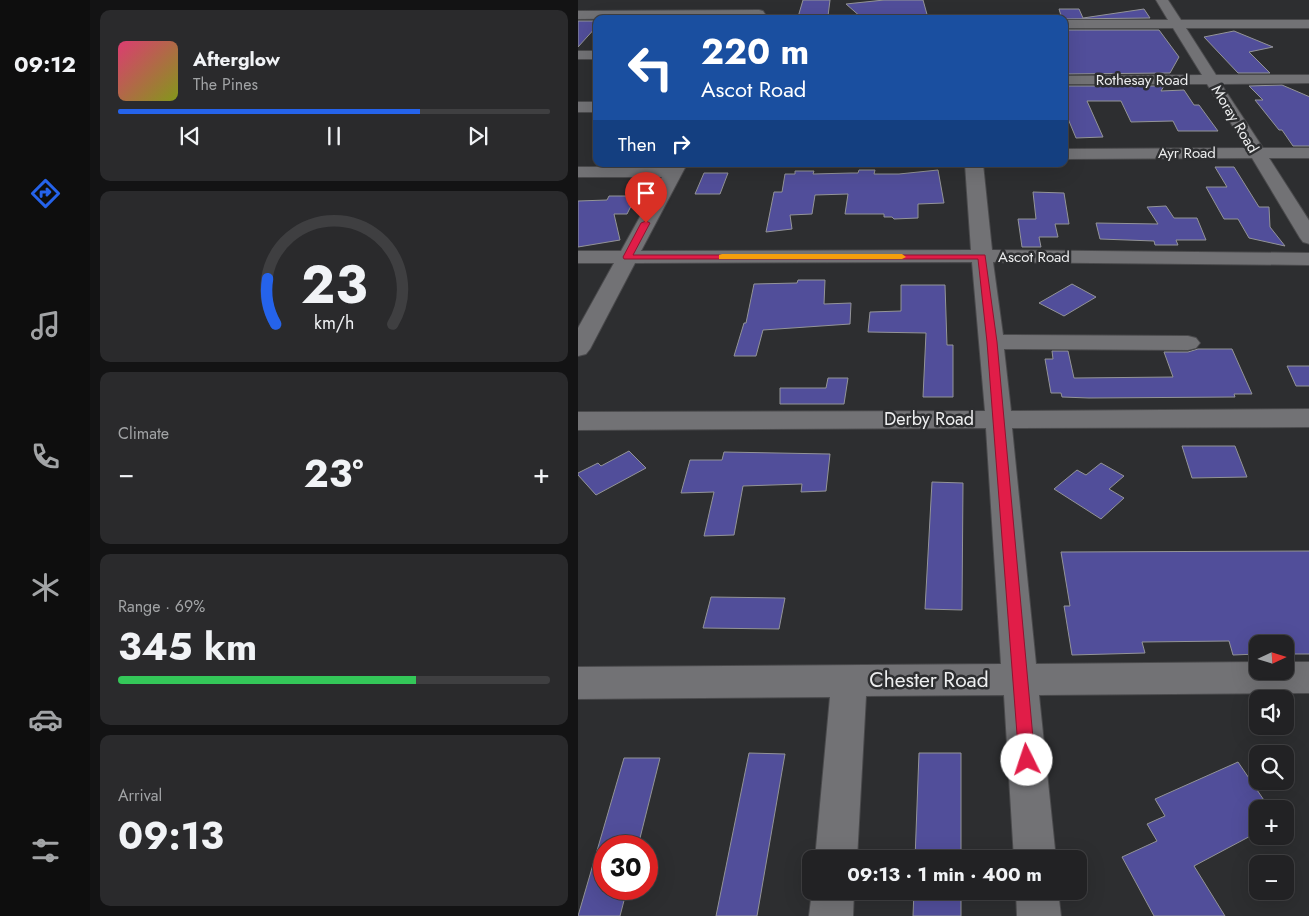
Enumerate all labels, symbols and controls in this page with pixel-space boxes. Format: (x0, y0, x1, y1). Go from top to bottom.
text: 220 m (701, 27, 809, 77)
icon: left (618, 35, 683, 100)
text: Afterglow (193, 46, 280, 73)
text: 09:12 (14, 48, 76, 80)
street label: Rothesay Road (1096, 69, 1188, 91)
text: The Pines (193, 73, 258, 96)
text: Ascot Road (701, 73, 806, 105)
street label: Moray Road (1206, 81, 1264, 157)
icon: previous (176, 122, 204, 150)
icon: pause (320, 122, 348, 150)
icon: next (464, 122, 492, 150)
icon: right (667, 130, 695, 158)
text: Then (618, 131, 657, 158)
street label: Ayr Road (1158, 142, 1216, 164)
pin (625, 172, 667, 223)
icon: directions (28, 176, 63, 211)
icon: arrive (632, 179, 660, 207)
street label: Ascot Road (998, 246, 1070, 268)
text: 23 (301, 247, 367, 323)
icon: music (28, 308, 63, 343)
text: km/h (314, 310, 354, 336)
street label: Derby Road (884, 406, 974, 432)
text: Climate (118, 422, 169, 445)
icon: phone (28, 439, 63, 474)
text: 23° (304, 446, 364, 501)
text: − (118, 453, 135, 494)
text: + (533, 453, 550, 494)
icon: climate (28, 570, 63, 605)
text: Range · 69% (118, 595, 205, 618)
text: 345 km (118, 619, 257, 674)
north arrow (1249, 635, 1294, 680)
map controls (1249, 635, 1294, 900)
street label: Chester Road (869, 665, 989, 695)
button: sound (1249, 690, 1294, 735)
icon: car (28, 702, 63, 737)
position arrow (1000, 733, 1052, 785)
button: search (1249, 745, 1294, 790)
text: Arrival (118, 784, 162, 807)
button: + (1249, 800, 1294, 845)
text: 09:13 (118, 808, 224, 863)
icon: filters (28, 833, 63, 868)
speed limit sign: 30 (593, 835, 658, 900)
button: − (1249, 855, 1294, 900)
text: 09:13 · 1 min · 400 m (847, 861, 1042, 888)

